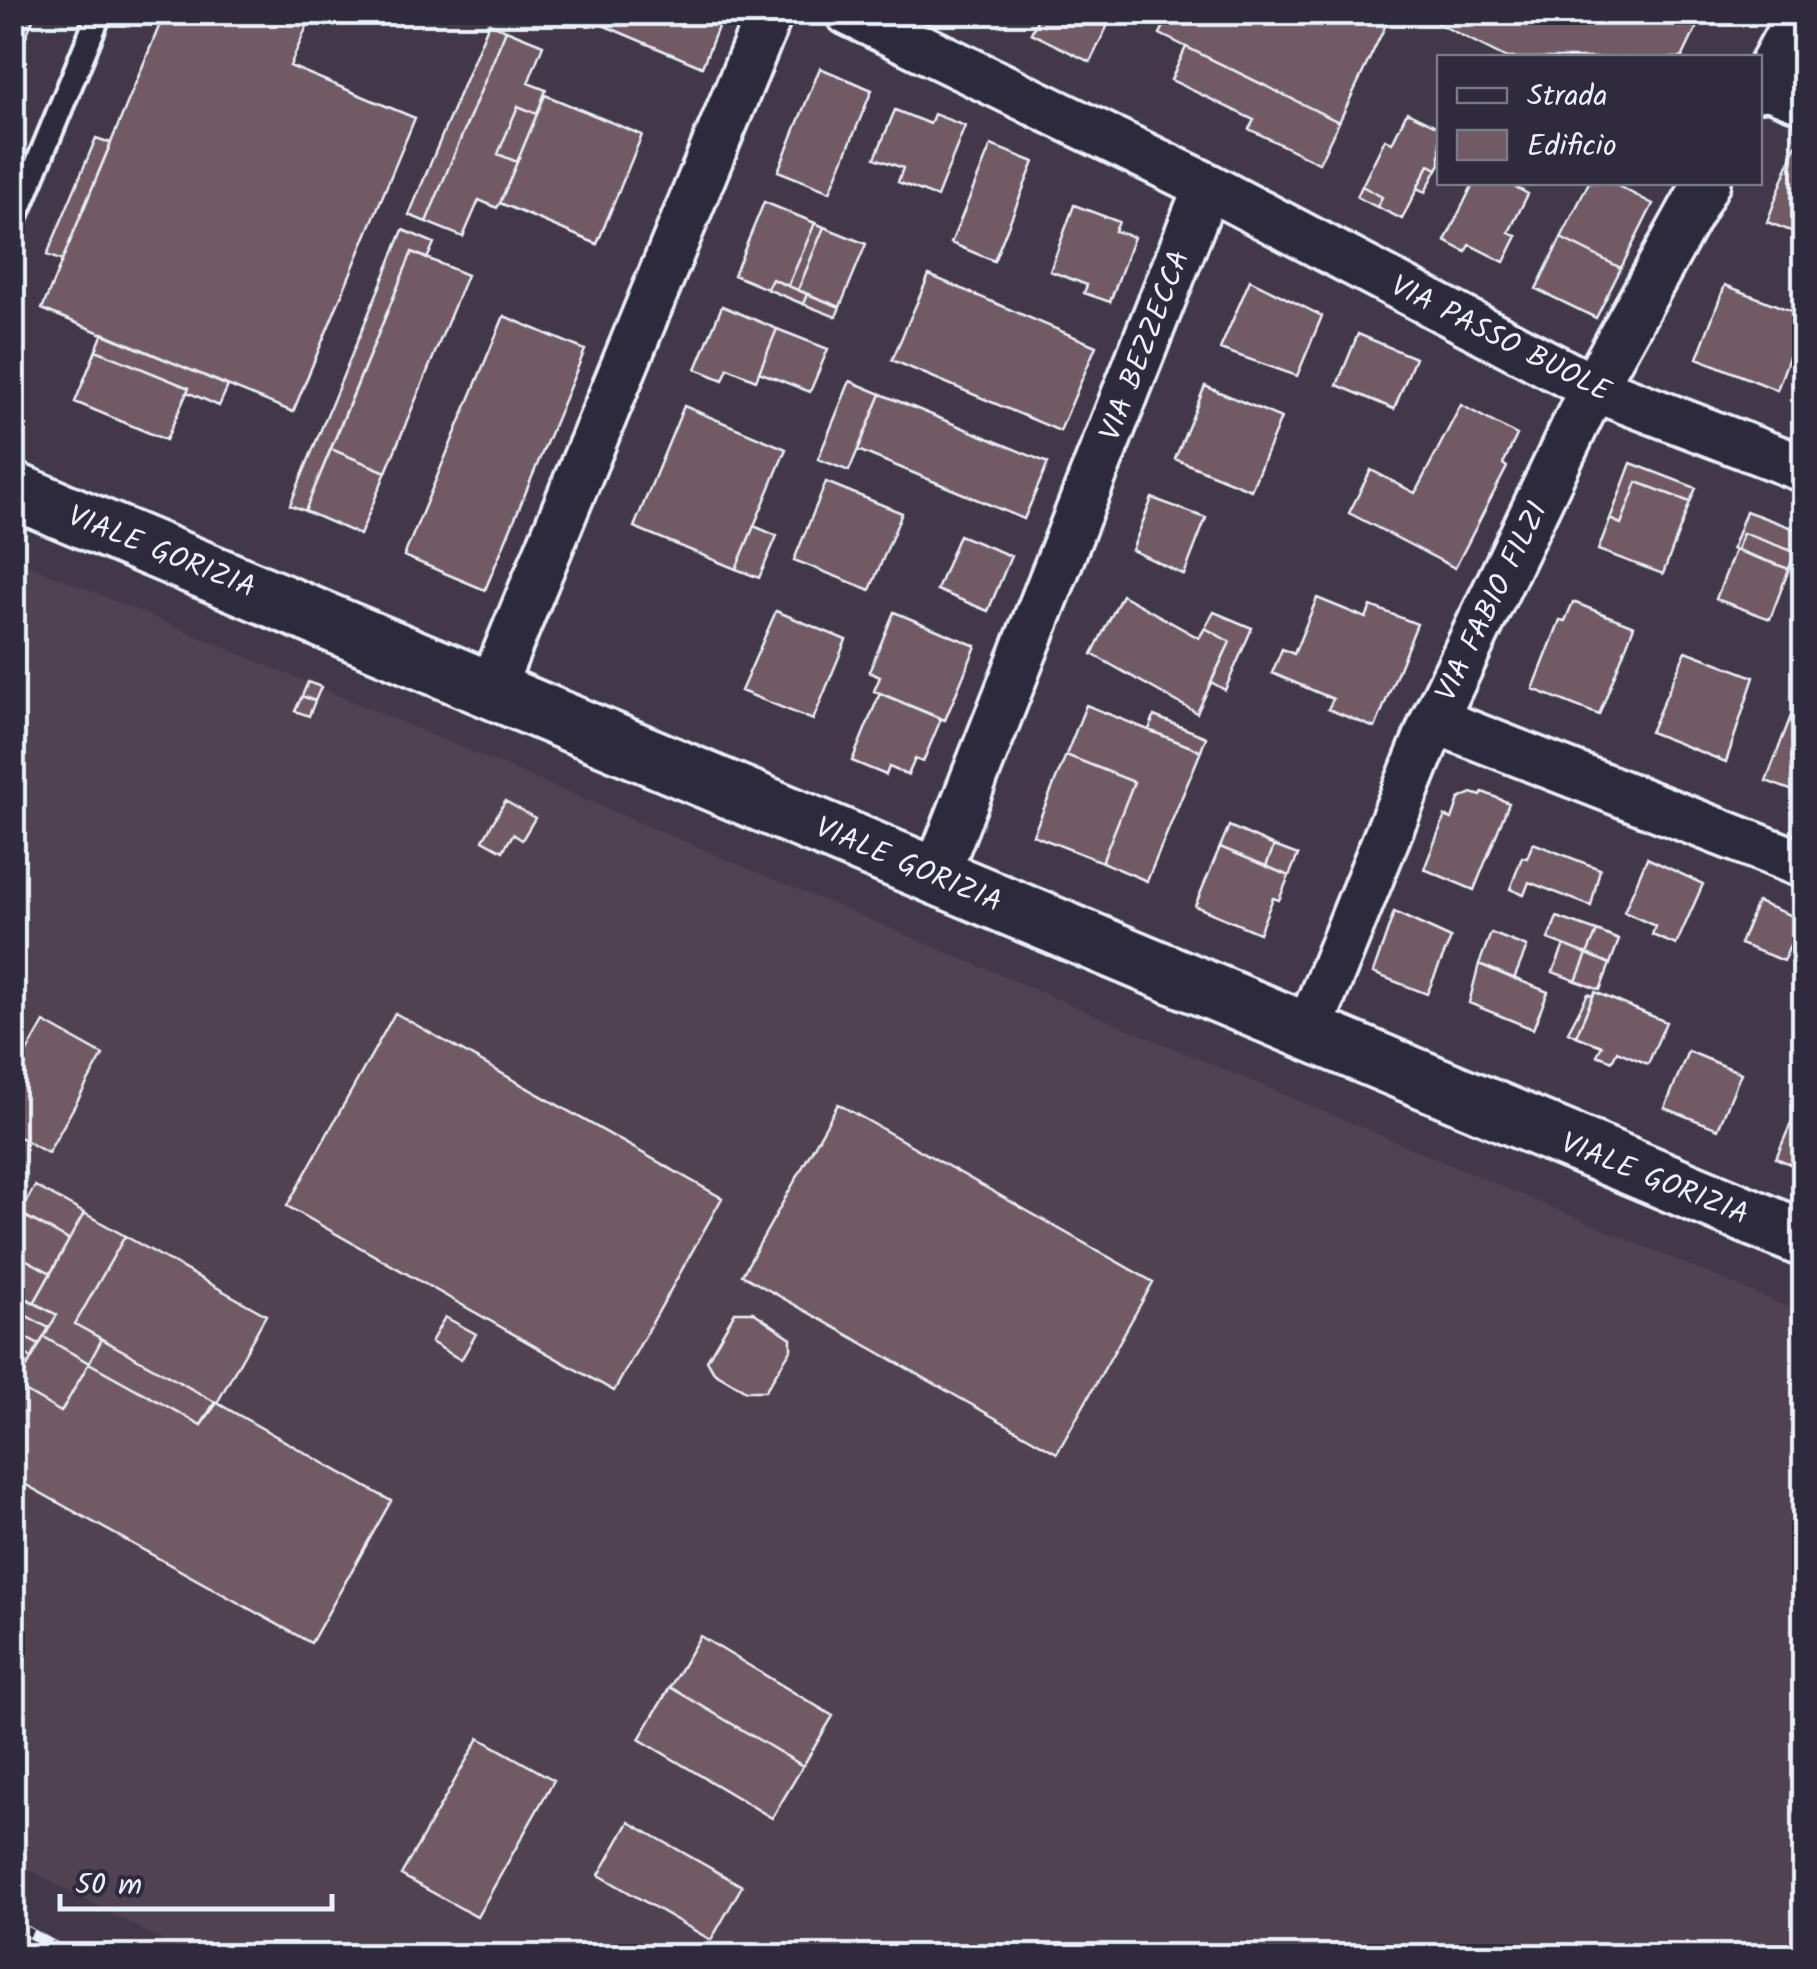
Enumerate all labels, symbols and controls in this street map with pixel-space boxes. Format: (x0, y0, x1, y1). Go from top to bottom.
legend (1437, 55, 1762, 185)
text: Strada (1527, 73, 1608, 121)
text: Edificio (1527, 123, 1617, 171)
street label: VIA BEZZECCA (1087, 243, 1204, 448)
street label: VIA PASSO BUOLE (1382, 264, 1620, 417)
street label: VIALE GORIZIA (60, 493, 263, 612)
street label: VIA FABIO FILZI (1424, 494, 1562, 710)
street label: VIALE GORIZIA (807, 805, 1009, 927)
street label: VIALE GORIZIA (1553, 1120, 1756, 1239)
scale bar (60, 1849, 332, 1911)
text: 50 m (75, 1862, 142, 1910)

